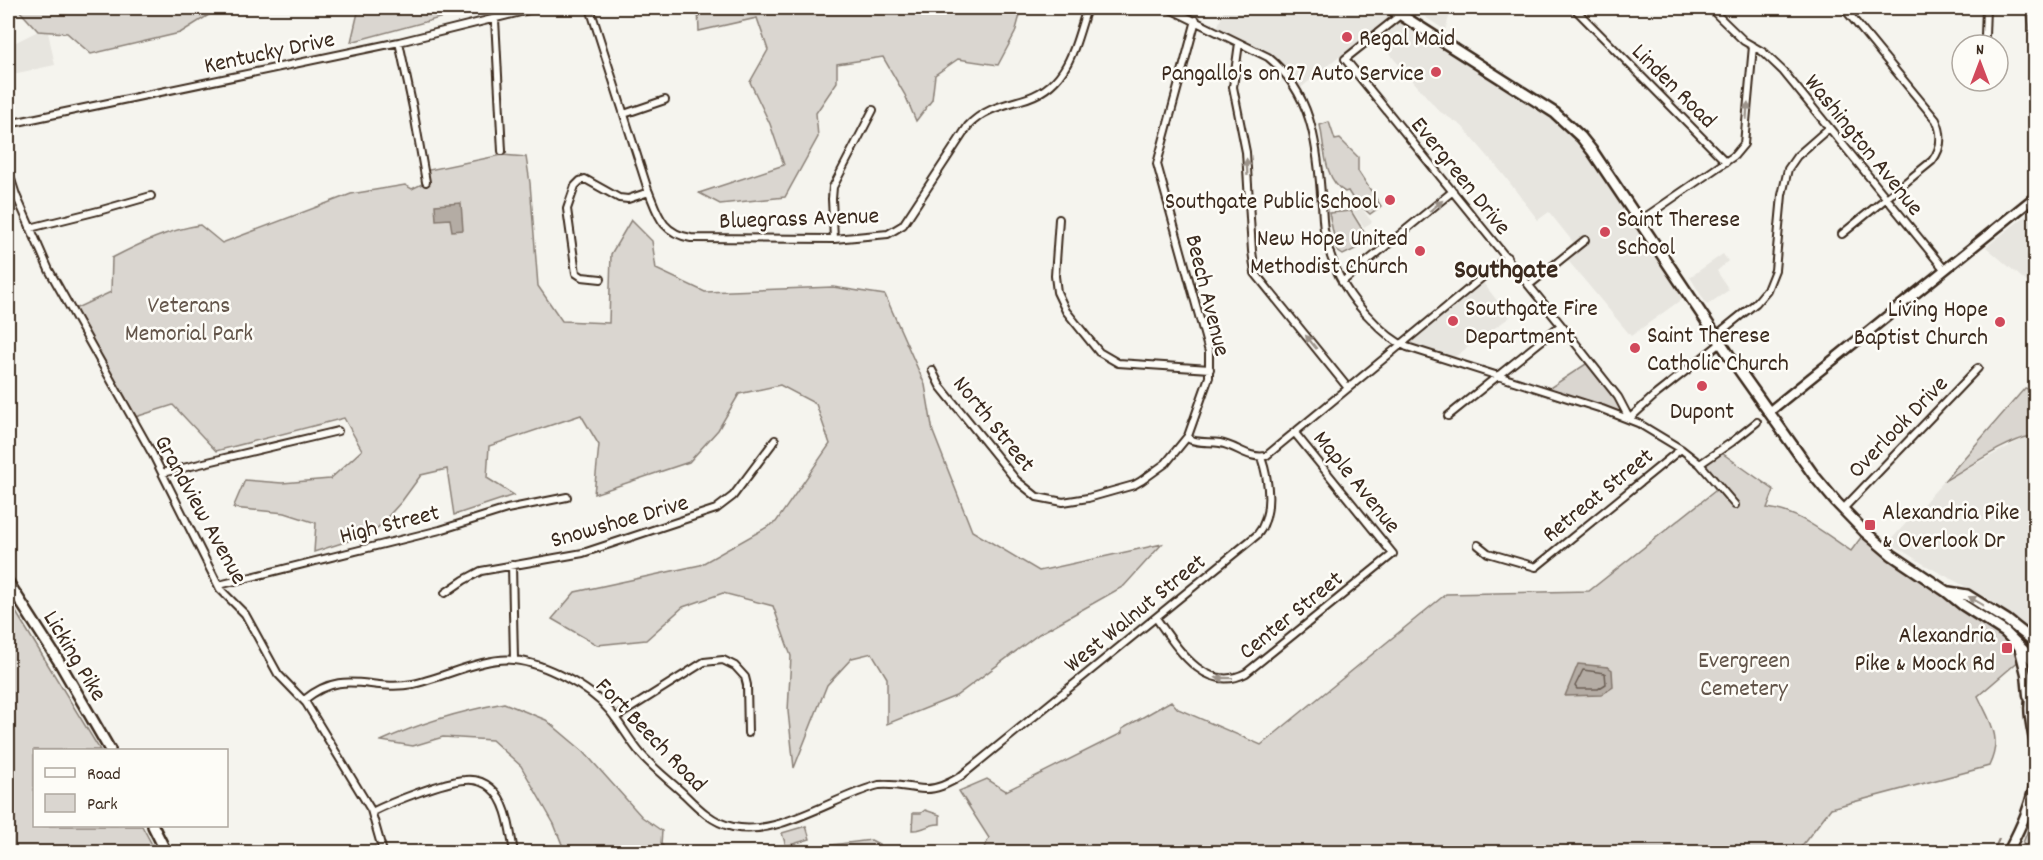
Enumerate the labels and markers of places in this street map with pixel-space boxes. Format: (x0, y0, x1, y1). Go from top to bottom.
place label: Regal Maid (1359, 23, 1455, 57)
marker: Regal Maid (1340, 30, 1354, 44)
place label: Pangallo's on 27 Auto Service (1161, 58, 1424, 92)
marker: Pangallo's on 27 Auto Service (1429, 65, 1443, 79)
place label: Southgate Public School (1165, 186, 1378, 220)
marker: Southgate Public School (1383, 193, 1397, 207)
place label: Saint Therese School (1617, 204, 1740, 266)
place label: New Hope United Methodist Church (1250, 223, 1408, 285)
marker: Saint Therese School (1598, 225, 1612, 239)
marker: New Hope United Methodist Church (1413, 244, 1427, 258)
place label: Southgate Fire Department (1465, 293, 1598, 355)
place label: Living Hope Baptist Church (1854, 294, 1988, 356)
marker: Southgate Fire Department (1446, 314, 1460, 328)
marker: Living Hope Baptist Church (1993, 315, 2007, 329)
place label: Saint Therese Catholic Church (1647, 320, 1789, 382)
marker: Saint Therese Catholic Church (1628, 341, 1642, 355)
marker: Dupont (1695, 379, 1709, 393)
place label: Dupont (1670, 396, 1734, 430)
place label: Alexandria Pike & Overlook Dr (1882, 497, 2020, 559)
marker: Alexandria Pike & Overlook Dr (1863, 518, 1877, 532)
place label: Alexandria Pike & Moock Rd (1854, 620, 1996, 682)
marker: Alexandria Pike & Moock Rd (2000, 641, 2014, 655)

